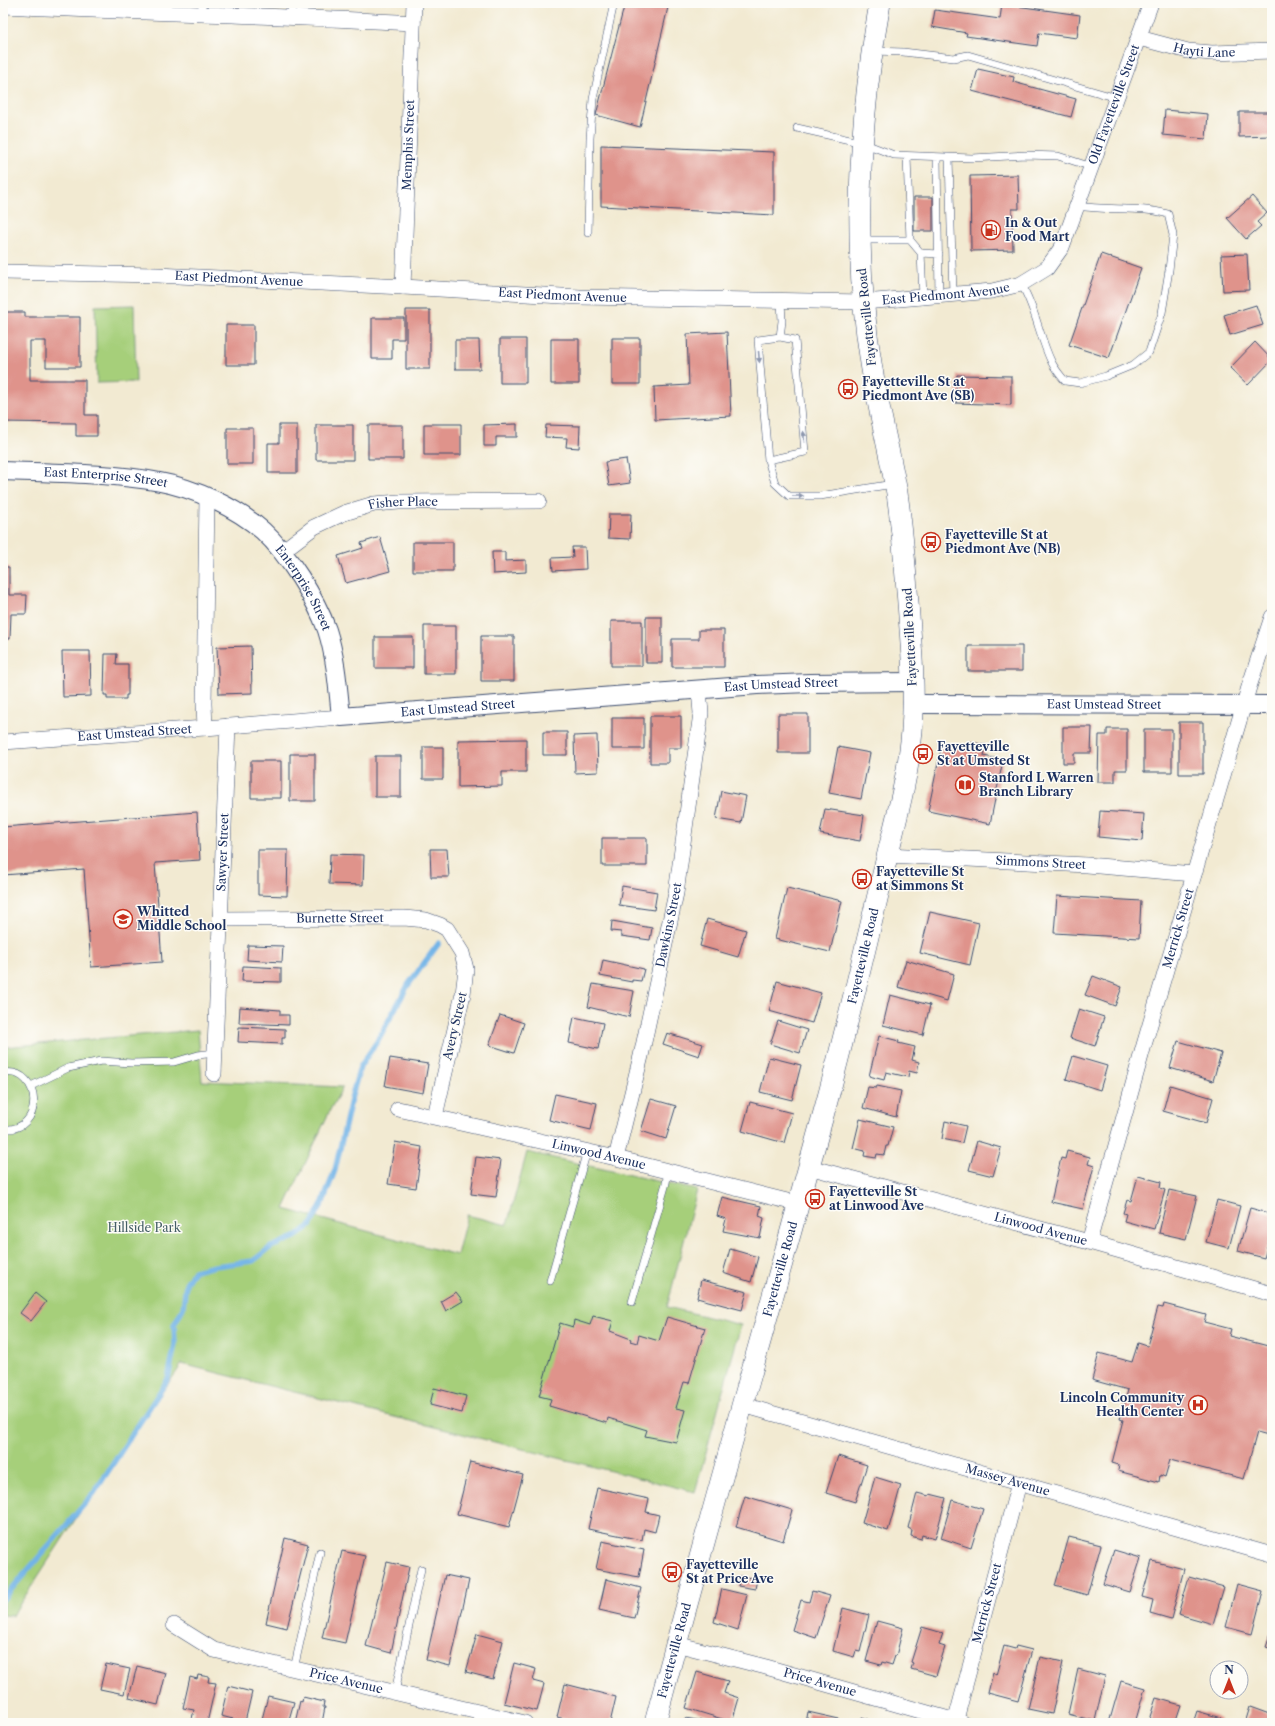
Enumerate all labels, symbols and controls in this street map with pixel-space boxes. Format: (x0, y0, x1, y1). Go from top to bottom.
street label: Hayti Lane (1172, 39, 1236, 60)
street label: Old Fayetteville Street (1085, 41, 1143, 166)
street label: Memphis Street (399, 99, 417, 191)
place label: In & Out Food Mart (1005, 215, 1069, 244)
fuel station icon: In & Out Food Mart (980, 219, 1002, 241)
street label: Fayetteville Road (854, 267, 879, 367)
street label: East Piedmont Avenue (174, 268, 304, 289)
street label: East Piedmont Avenue (881, 279, 1012, 307)
street label: East Piedmont Avenue (498, 284, 627, 305)
one-way arrow (756, 351, 763, 363)
place label: Fayetteville St at Piedmont Ave (SB) (862, 374, 975, 403)
bus stop icon: Fayetteville St at Piedmont Ave (SB) (837, 378, 859, 400)
one-way arrow (800, 431, 807, 443)
street label: East Enterprise Street (43, 464, 170, 490)
one-way arrow (792, 493, 805, 499)
street label: Fisher Place (366, 494, 438, 512)
place label: Fayetteville St at Piedmont Ave (NB) (945, 527, 1060, 556)
bus stop icon: Fayetteville St at Piedmont Ave (NB) (920, 531, 942, 553)
street label: Enterprise Street (272, 542, 335, 633)
street label: Fayetteville Road (899, 587, 920, 687)
street label: East Umstead Street (723, 675, 839, 695)
street label: East Umstead Street (400, 696, 516, 719)
street label: East Umstead Street (1047, 696, 1162, 712)
street label: East Umstead Street (77, 721, 193, 744)
place label: Fayetteville St at Umsted St (937, 739, 1030, 768)
bus stop icon: Fayetteville St at Umsted St (912, 743, 934, 765)
place label: Stanford L Warren Branch Library (979, 770, 1094, 799)
library icon: Stanford L Warren Branch Library (954, 774, 976, 796)
street label: Sawyer Street (213, 812, 232, 892)
street label: Simmons Street (995, 852, 1087, 872)
place label: Fayetteville St at Simmons St (876, 864, 964, 893)
bus stop icon: Fayetteville St at Simmons St (851, 868, 873, 890)
street label: Dawkins Street (652, 881, 684, 969)
street label: Merrick Street (1159, 886, 1197, 970)
place label: Whitted Middle School (136, 904, 226, 933)
street label: Fayetteville Road (844, 906, 882, 1005)
school or university icon: Whitted Middle School (112, 908, 134, 930)
street label: Burnette Street (296, 910, 385, 926)
street label: Avery Street (439, 990, 470, 1062)
street label: Linwood Avenue (551, 1136, 648, 1172)
place label: Fayetteville St at Linwood Ave (829, 1184, 924, 1213)
bus stop icon: Fayetteville St at Linwood Ave (804, 1188, 826, 1210)
street label: Linwood Avenue (993, 1209, 1089, 1248)
street label: Fayetteville Road (759, 1219, 801, 1318)
park label: Hillside Park (107, 1220, 182, 1235)
place label: Lincoln Community Health Center (1060, 1390, 1185, 1419)
hospital icon: Lincoln Community Health Center (1187, 1394, 1209, 1416)
street label: Massey Avenue (964, 1460, 1052, 1499)
place label: Fayetteville St at Price Ave (686, 1557, 774, 1586)
street label: Merrick Street (969, 1560, 1005, 1645)
bus stop icon: Fayetteville St at Price Ave (661, 1561, 683, 1583)
street label: Fayetteville Road (654, 1600, 694, 1700)
north arrow (1209, 1660, 1249, 1700)
text: N (1224, 1663, 1234, 1677)
street label: Price Avenue (782, 1664, 859, 1699)
street label: Price Avenue (308, 1665, 385, 1697)

